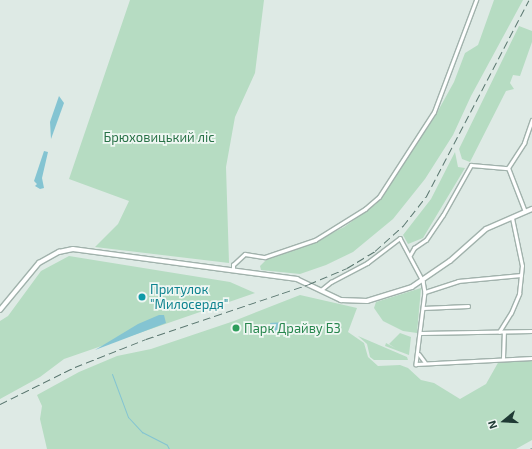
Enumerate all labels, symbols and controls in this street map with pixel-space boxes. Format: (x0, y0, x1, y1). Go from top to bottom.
park label: Брюховицький ліс (103, 129, 215, 145)
place label: Притулок "Милосердя" (150, 282, 228, 313)
marker: Притулок "Милосердя" (137, 292, 147, 302)
place label: Парк Драйву Б3 (244, 320, 341, 336)
marker: Парк Драйву Б3 (231, 323, 241, 333)
north arrow (484, 401, 524, 441)
text: N (485, 419, 500, 431)

